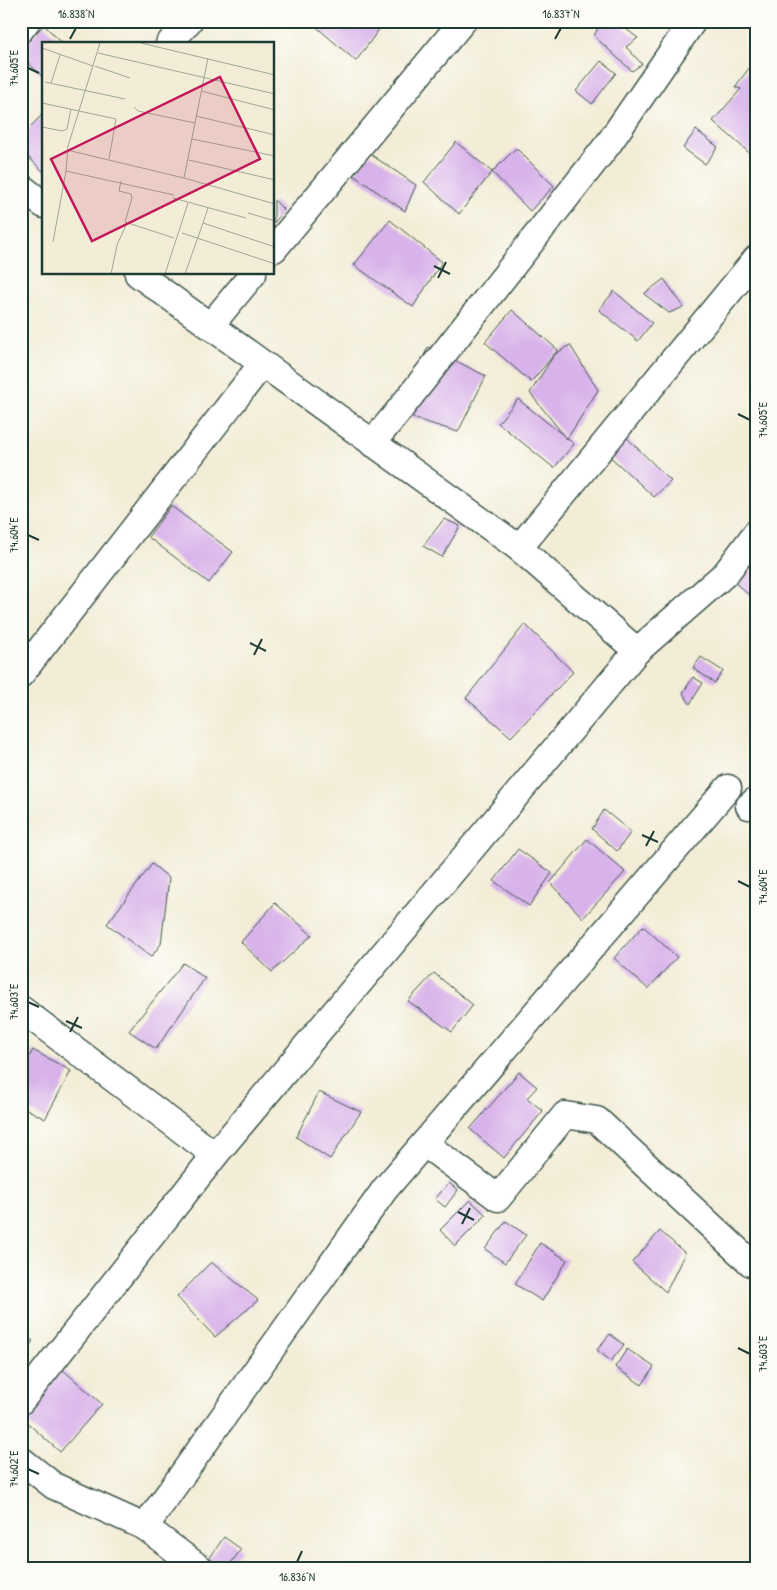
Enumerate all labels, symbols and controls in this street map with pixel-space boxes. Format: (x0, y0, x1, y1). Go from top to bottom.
text: 16.838°N (58, 5, 94, 22)
text: 16.837°N (542, 5, 580, 22)
inset map (42, 42, 275, 275)
text: 74.605°E (5, 49, 22, 86)
text: 74.605°E (754, 401, 771, 438)
text: 74.604°E (5, 516, 22, 553)
text: 74.604°E (754, 868, 771, 905)
text: 74.603°E (5, 983, 22, 1020)
text: 74.603°E (754, 1335, 771, 1372)
text: 74.602°E (5, 1450, 22, 1487)
text: 16.836°N (279, 1568, 315, 1585)

